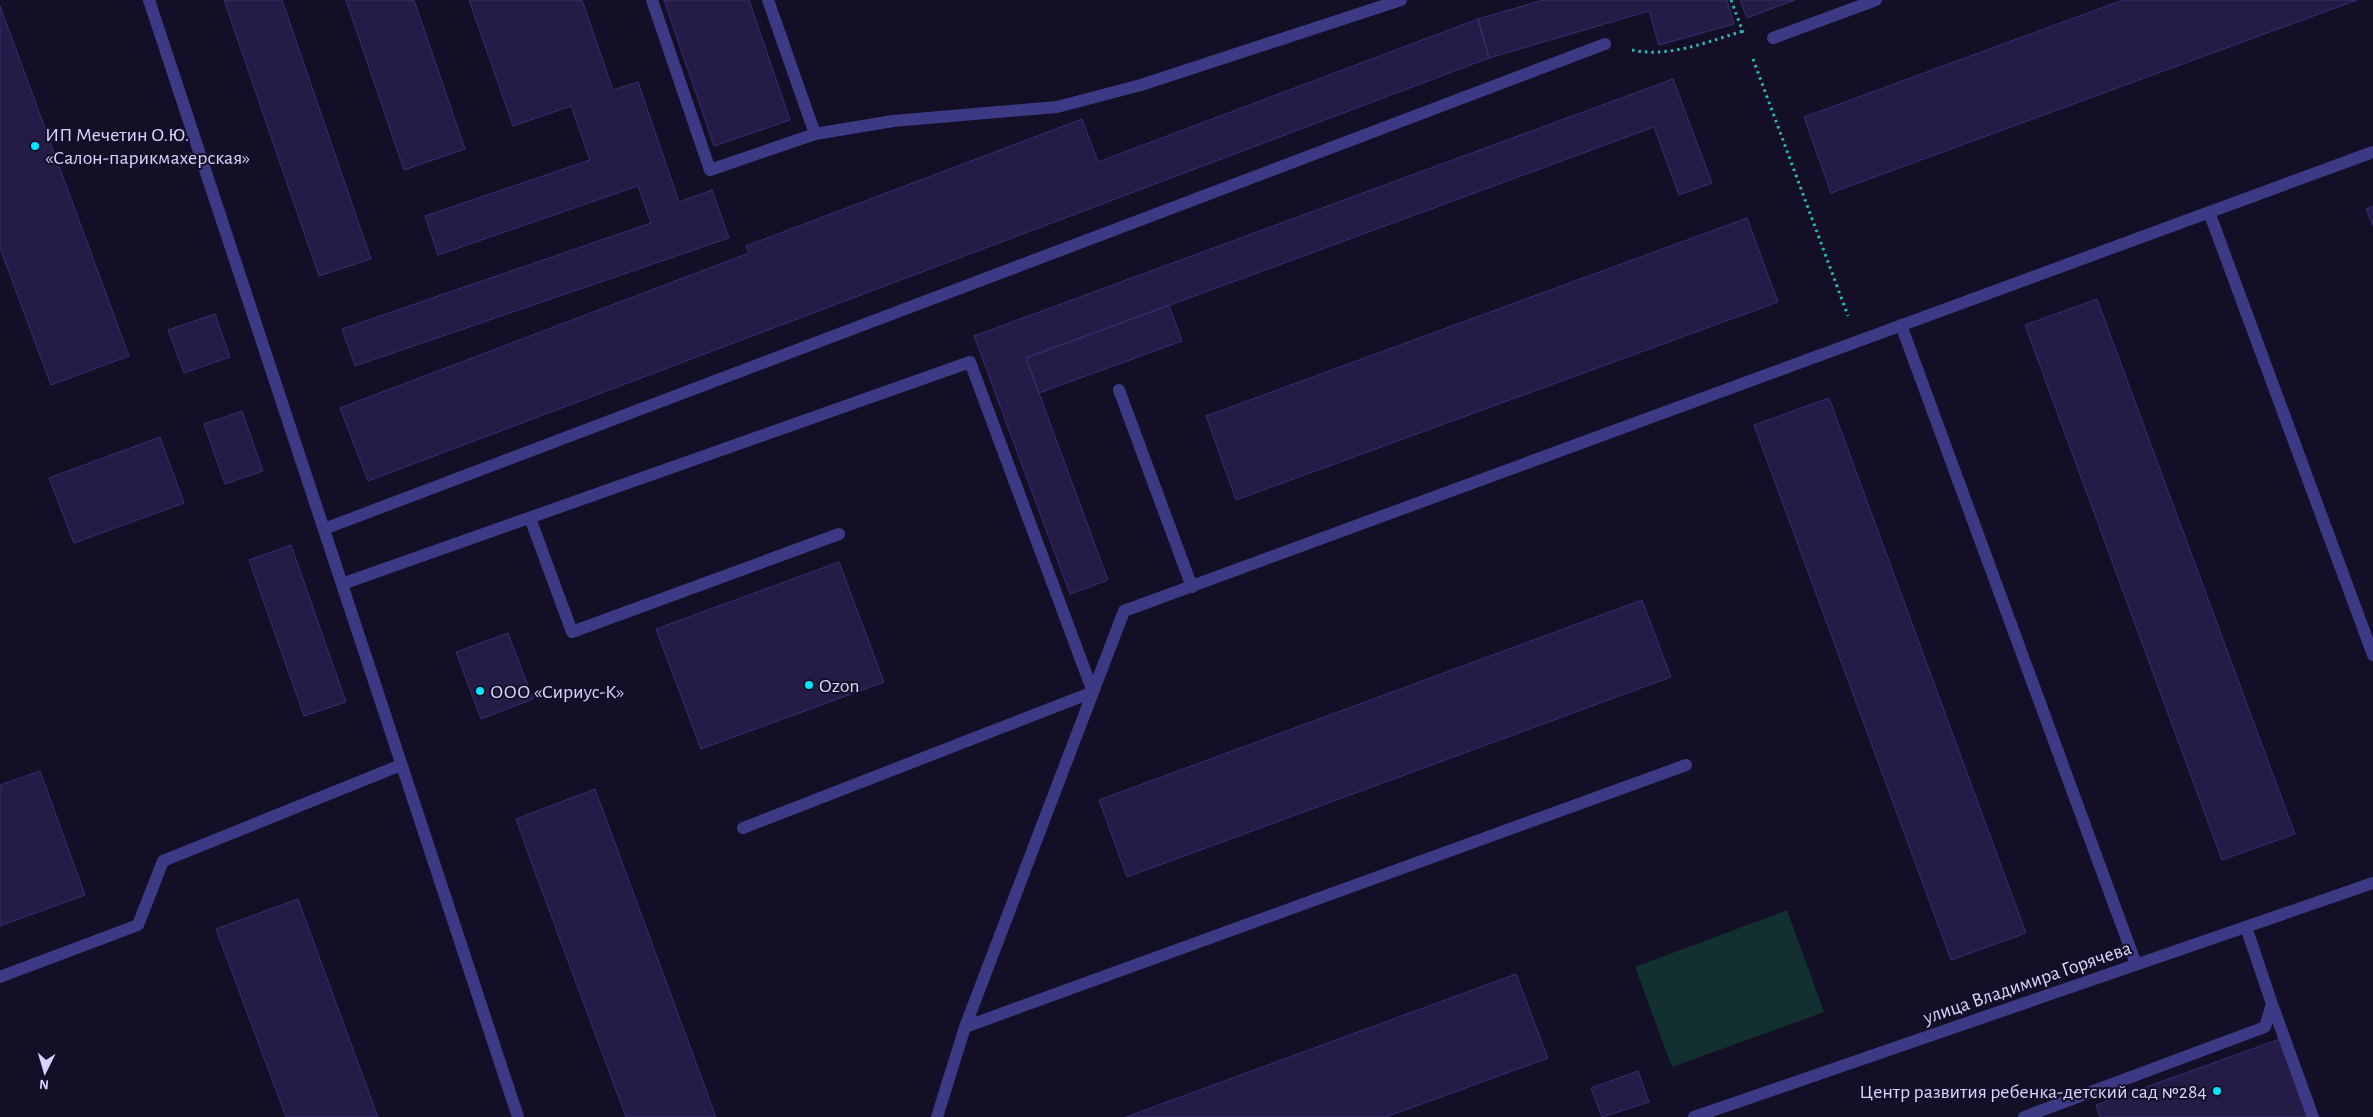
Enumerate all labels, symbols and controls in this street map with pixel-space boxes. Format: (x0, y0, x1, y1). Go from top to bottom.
place label: ИП Мечетин О.Ю. «Салон-парикмахерская» (45, 125, 250, 168)
marker: ИП Мечетин О.Ю. «Салон-парикмахерская» (29, 140, 41, 152)
place label: Ozon (819, 676, 860, 696)
marker: Ozon (803, 679, 815, 691)
place label: ООО «Сириус-К» (490, 682, 625, 702)
marker: ООО «Сириус-К» (474, 685, 486, 697)
street label: улица Владимира Горячева (1920, 938, 2134, 1028)
north arrow (20, 1047, 70, 1097)
text: N (38, 1077, 49, 1091)
place label: Центр развития ребенка-детский сад №284 (1859, 1082, 2207, 1102)
marker: Центр развития ребенка-детский сад №284 (2211, 1085, 2223, 1097)

